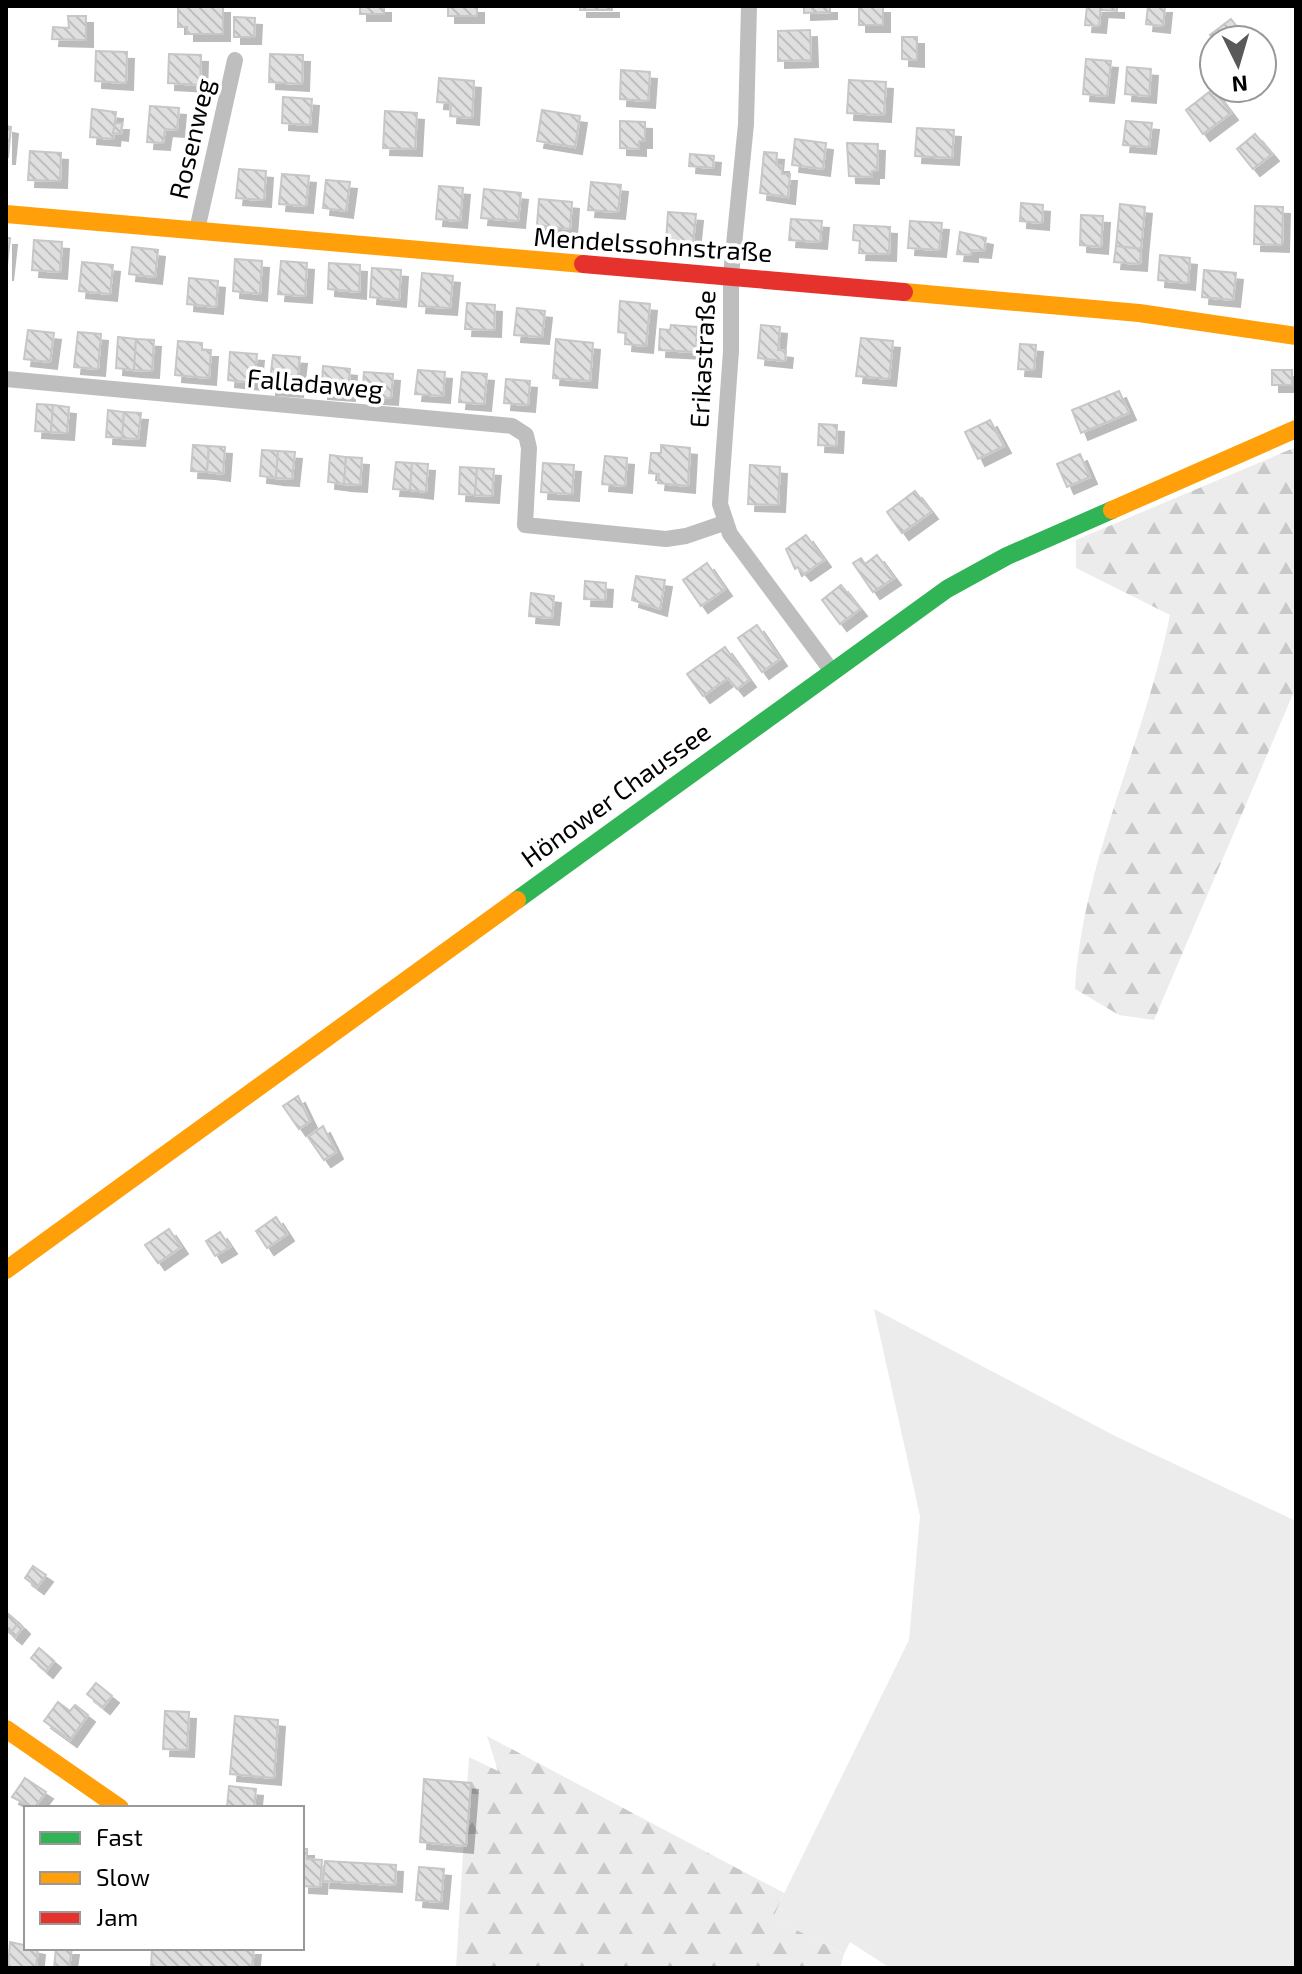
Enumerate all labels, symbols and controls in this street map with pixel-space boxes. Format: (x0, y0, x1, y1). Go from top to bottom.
north arrow (1198, 24, 1278, 104)
text: N (1231, 71, 1249, 99)
street label: Rosenweg (162, 75, 219, 202)
street label: Mendelssohnstraße (533, 220, 773, 267)
street label: Erikastraße (682, 289, 721, 429)
street label: Falladaweg (246, 361, 384, 404)
street label: Hönower Chaussee (514, 715, 716, 873)
legend (24, 1806, 304, 1950)
text: Fast (96, 1822, 143, 1851)
text: Slow (96, 1862, 150, 1891)
text: Jam (96, 1902, 138, 1931)

